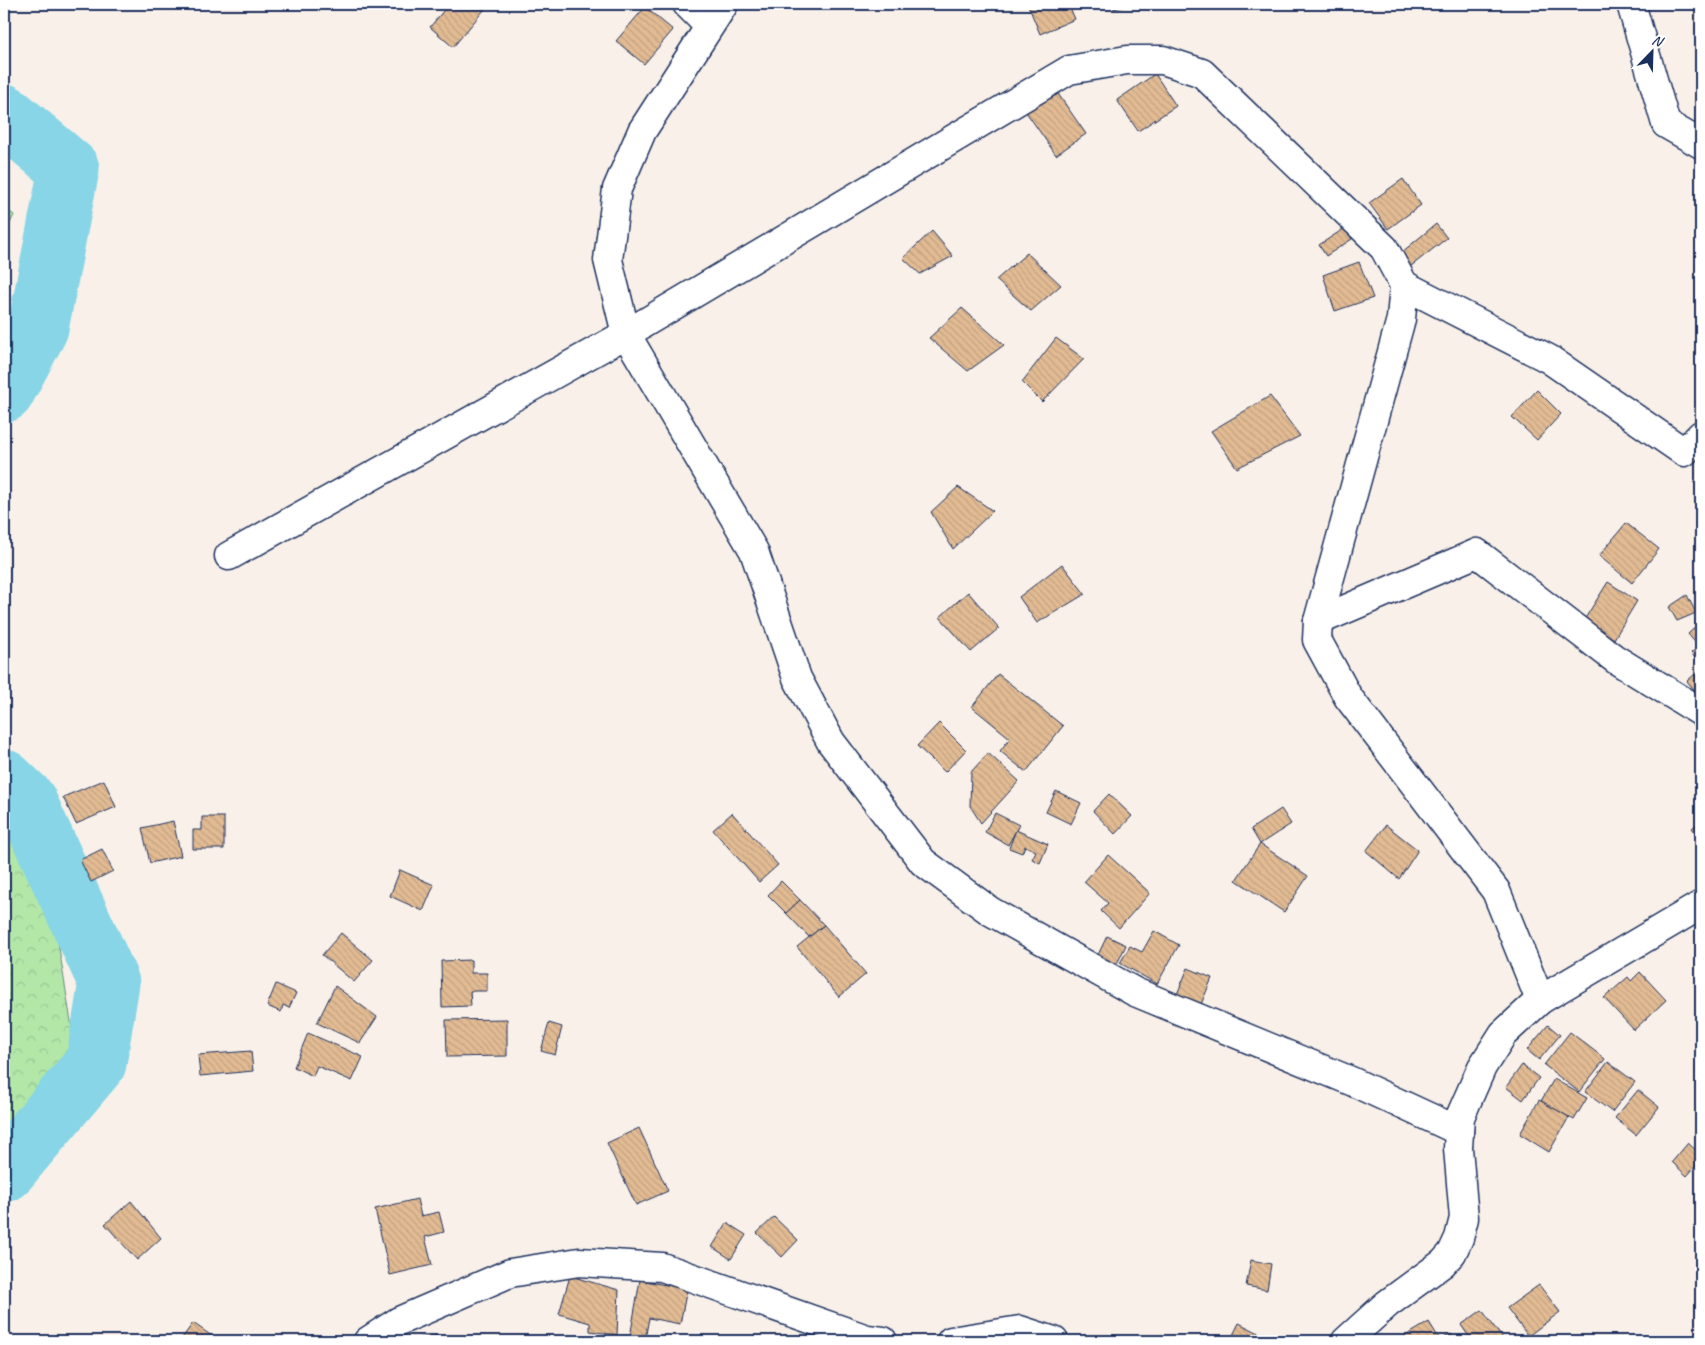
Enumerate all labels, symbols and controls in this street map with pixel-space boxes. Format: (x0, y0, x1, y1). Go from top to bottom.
north arrow (1628, 28, 1678, 78)
text: N (1650, 31, 1666, 51)

